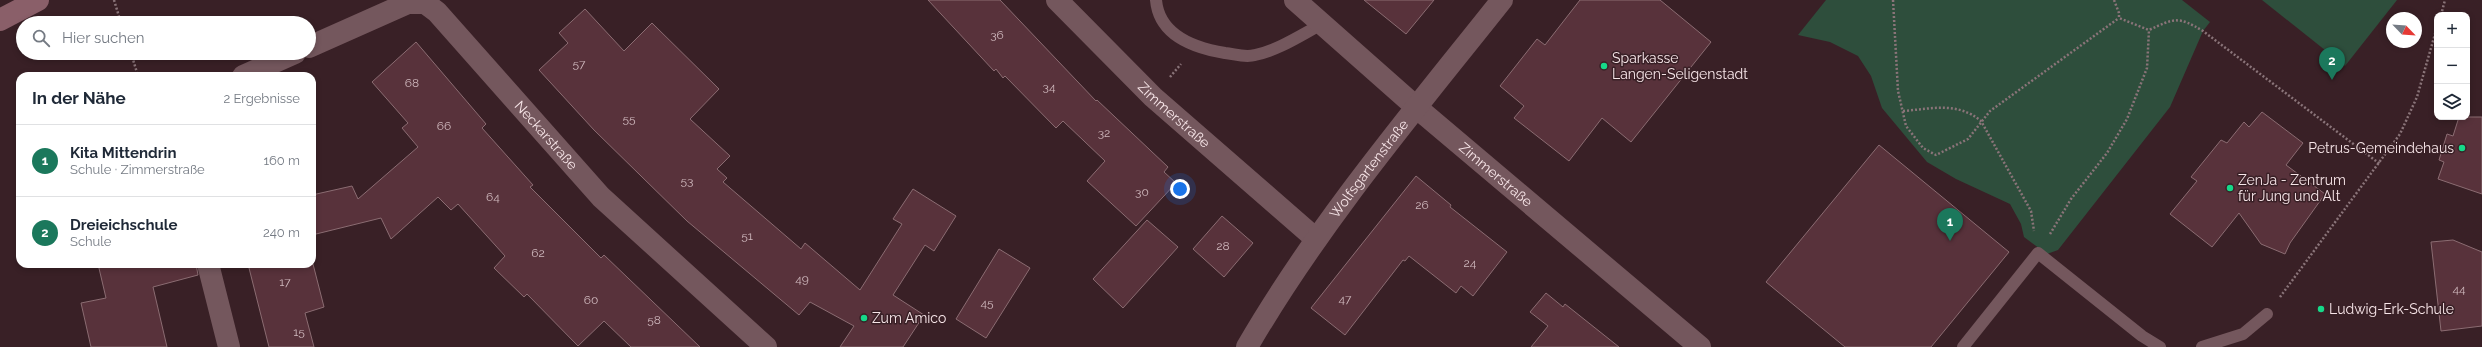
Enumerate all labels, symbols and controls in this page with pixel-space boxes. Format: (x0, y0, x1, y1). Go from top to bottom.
north arrow (2386, 12, 2422, 48)
map controls (2434, 12, 2470, 120)
button: + (2434, 12, 2470, 48)
search box (16, 16, 316, 60)
icon: search (30, 27, 52, 49)
house number: 36 (990, 28, 1004, 42)
text: Hier suchen (62, 29, 145, 47)
pin: 2 (2319, 47, 2345, 80)
button: − (2434, 48, 2470, 84)
place label: Sparkasse Langen-Seligenstadt (1612, 50, 1748, 82)
house number: 57 (573, 57, 586, 71)
marker: Sparkasse Langen-Seligenstadt (1599, 61, 1609, 71)
house number: 68 (405, 76, 419, 90)
street label: Zimmerstraße (1135, 79, 1213, 151)
house number: 34 (1043, 80, 1056, 94)
button: layers (2434, 84, 2470, 120)
text: In der Nähe (32, 88, 126, 108)
text: 2 Ergebnisse (223, 91, 300, 106)
street label: Neckarstraße (512, 98, 581, 173)
house number: 55 (622, 112, 636, 126)
street label: Wolfsgartenstraße (1326, 116, 1411, 221)
house number: 66 (437, 119, 451, 133)
house number: 32 (1098, 126, 1110, 140)
street label: Zimmerstraße (1456, 139, 1536, 210)
place label: Petrus-Gemeindehaus (2308, 140, 2454, 156)
marker: Petrus-Gemeindehaus (2457, 143, 2467, 153)
text: Kita Mittendrin (70, 144, 176, 162)
text: 1 (42, 153, 48, 168)
text: 160 m (263, 153, 300, 168)
text: Schule · Zimmerstraße (70, 162, 205, 177)
place label: ZenJa - Zentrum für Jung und Alt (2238, 172, 2346, 204)
house number: 53 (681, 174, 693, 188)
your location (1170, 179, 1190, 199)
marker: ZenJa - Zentrum für Jung und Alt (2225, 183, 2235, 193)
house number: 30 (1135, 185, 1149, 199)
house number: 64 (486, 190, 500, 204)
house number: 26 (1415, 198, 1429, 212)
pin: 1 (1937, 208, 1963, 241)
text: Dreieichschule (70, 216, 178, 234)
text: 2 (41, 225, 49, 240)
text: 240 m (263, 225, 300, 240)
house number: 51 (741, 229, 753, 243)
text: Schule (70, 234, 112, 249)
house number: 28 (1216, 239, 1230, 253)
house number: 62 (531, 246, 545, 260)
house number: 24 (1464, 256, 1477, 270)
house number: 49 (795, 272, 809, 286)
house number: 17 (279, 275, 291, 289)
house number: 44 (2452, 282, 2466, 296)
house number: 47 (1339, 292, 1352, 306)
house number: 60 (584, 293, 598, 307)
house number: 45 (980, 296, 994, 310)
place label: Ludwig-Erk-Schule (2329, 301, 2454, 317)
marker: Ludwig-Erk-Schule (2316, 304, 2326, 314)
place label: Zum Amico (872, 310, 946, 326)
house number: 58 (647, 313, 661, 327)
marker: Zum Amico (859, 313, 869, 323)
house number: 15 (293, 325, 305, 339)

